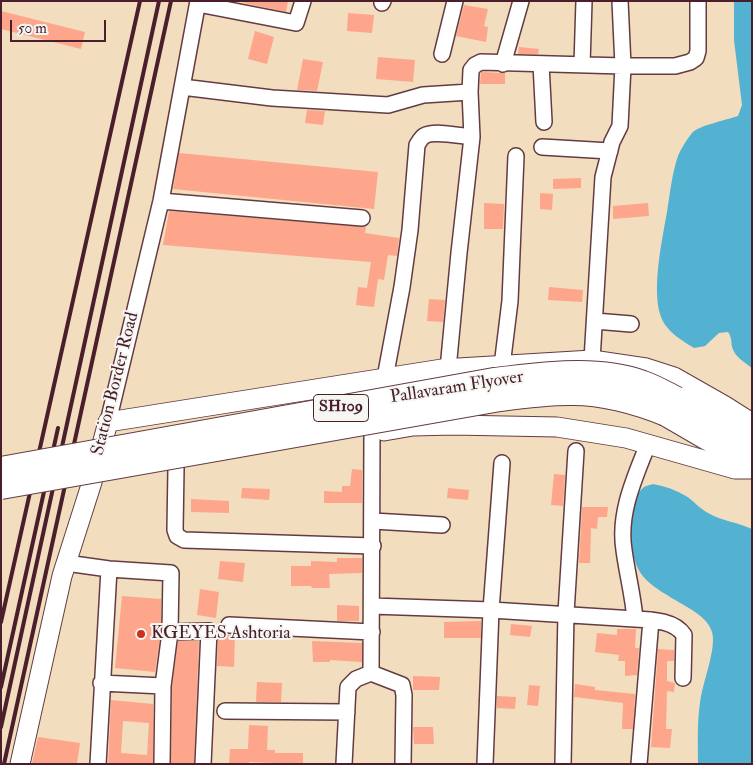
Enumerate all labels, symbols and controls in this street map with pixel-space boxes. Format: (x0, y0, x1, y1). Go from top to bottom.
scale bar (12, 10, 109, 42)
text: 50 m (18, 19, 47, 38)
street label: Station Border Road (88, 310, 144, 458)
street label: Pallavaram Flyover (389, 367, 525, 409)
road number: SH109 (314, 394, 368, 422)
place label: KGEYES Ashtoria (151, 623, 291, 645)
marker: KGEYES Ashtoria (135, 628, 147, 640)

